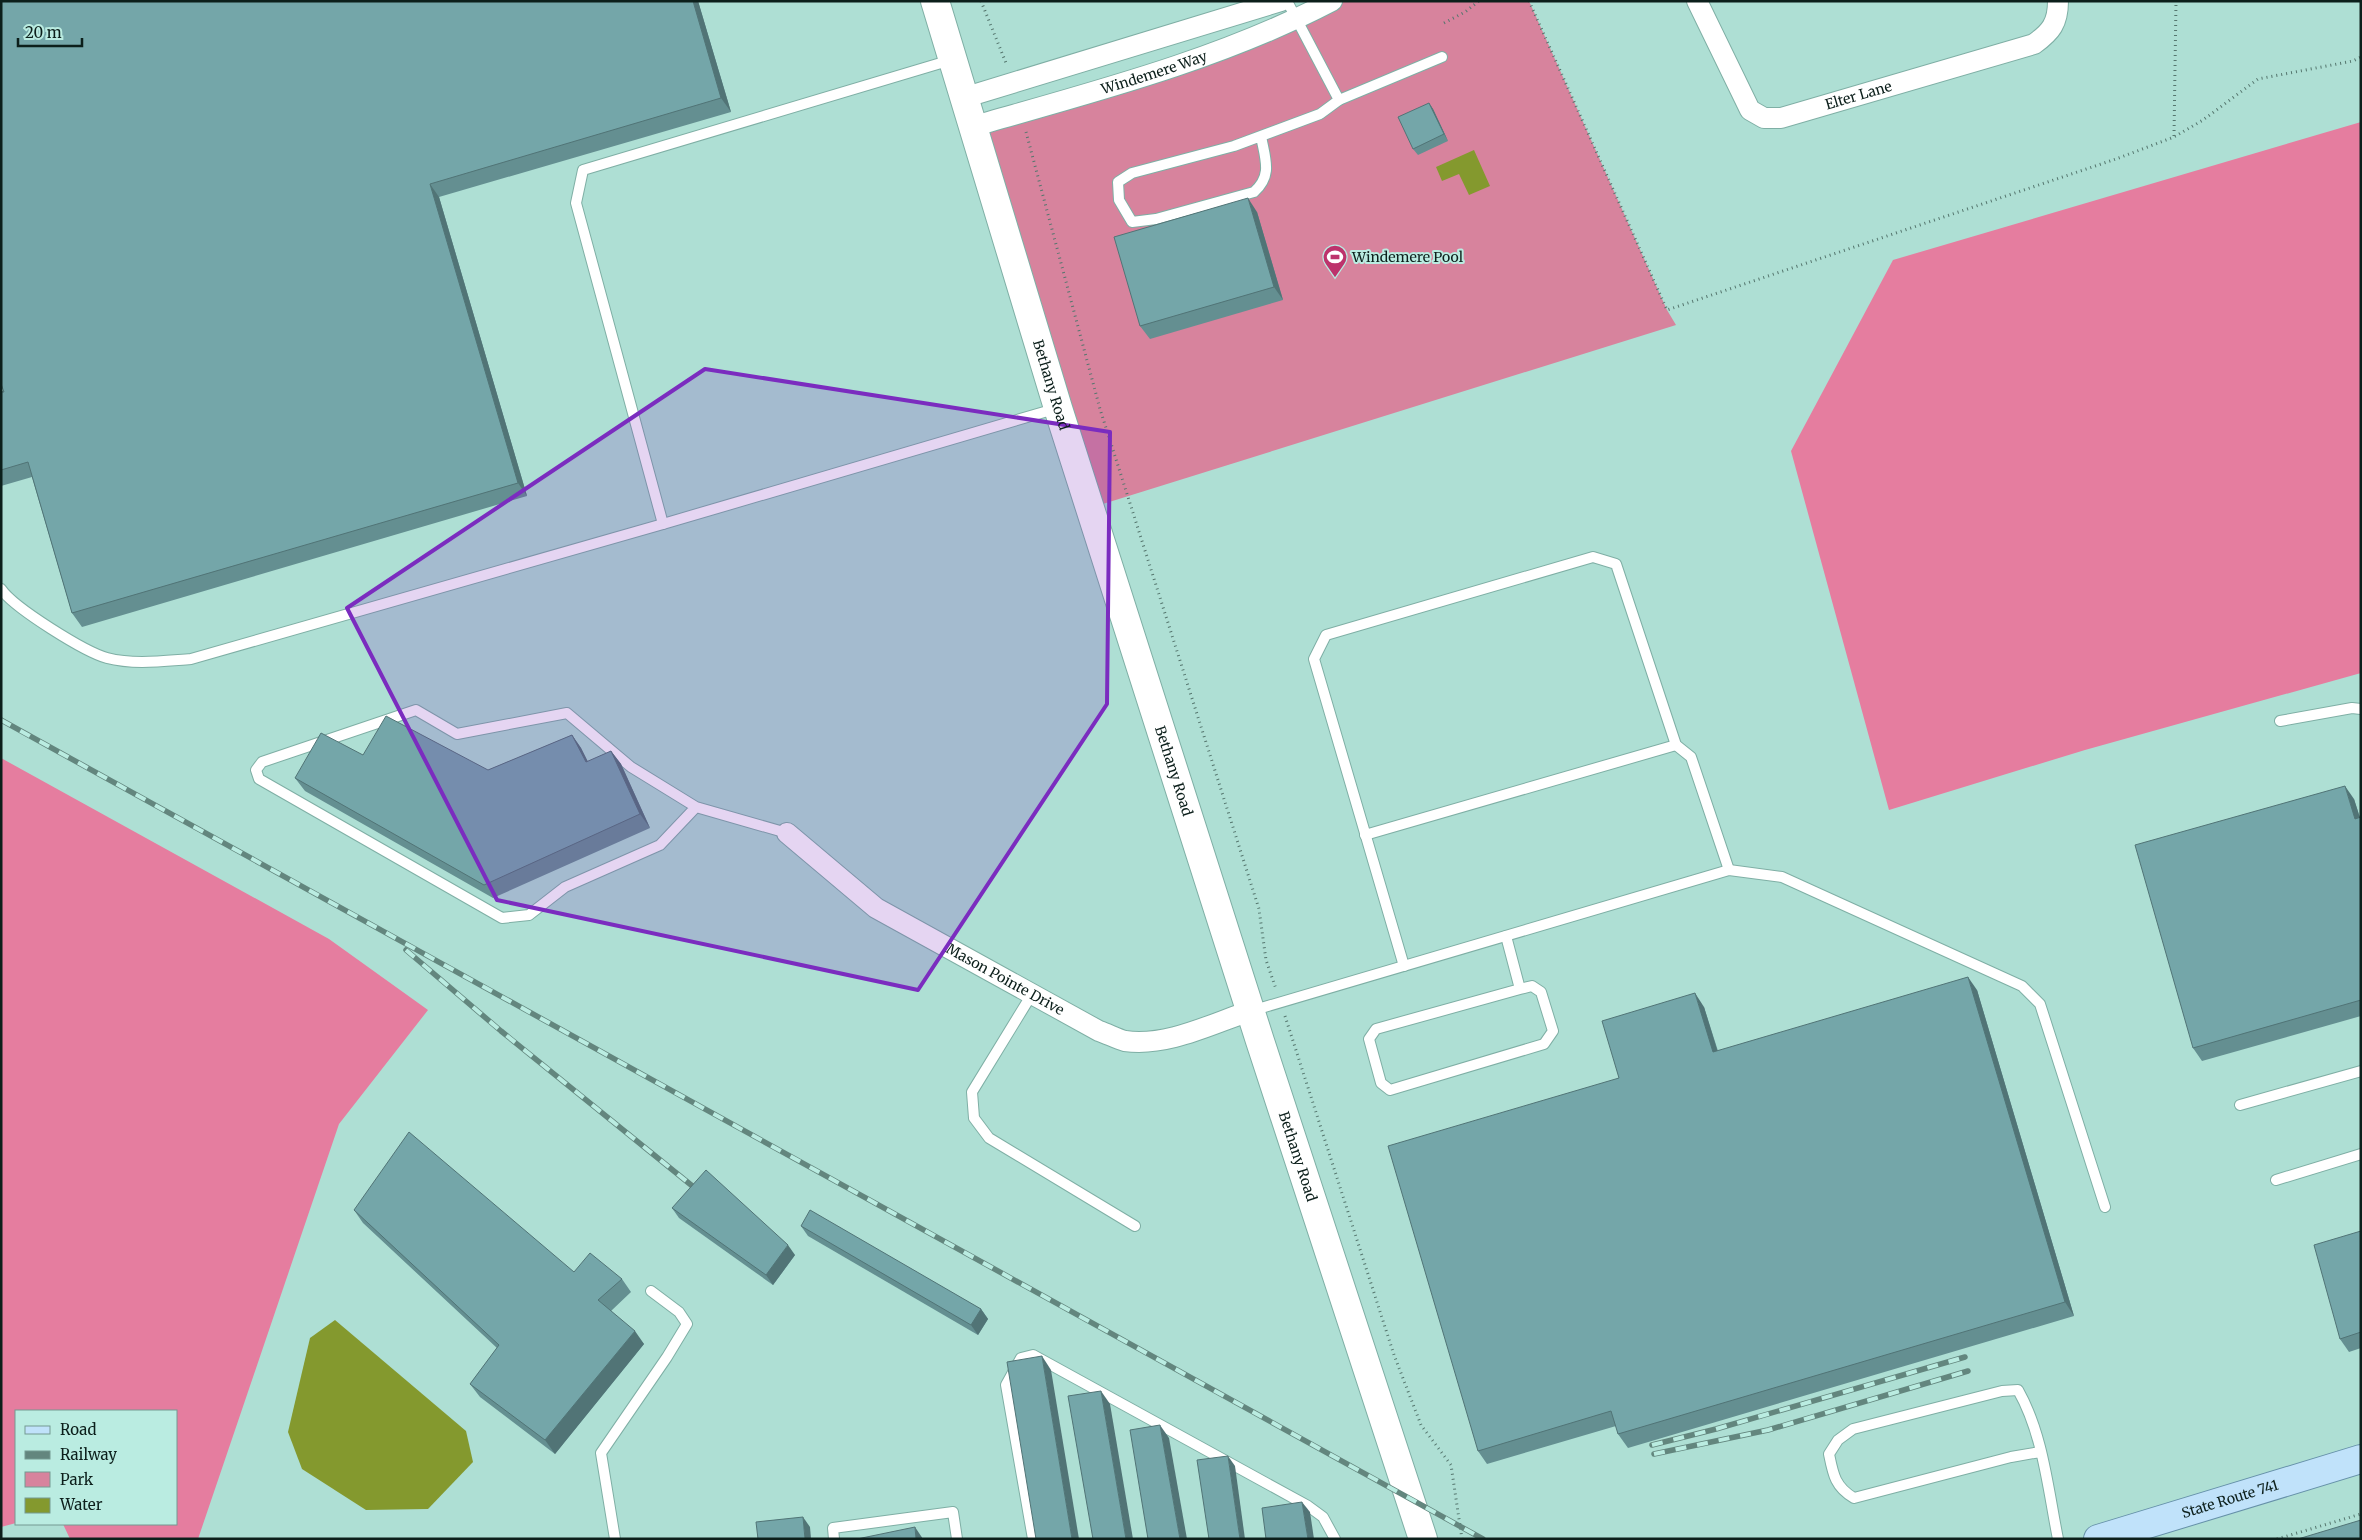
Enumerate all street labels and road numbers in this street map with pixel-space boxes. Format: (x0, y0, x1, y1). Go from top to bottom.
street label: Windemere Way (1098, 47, 1210, 98)
street label: Elter Lane (1823, 77, 1894, 114)
street label: Bethany Road (1029, 337, 1074, 433)
street label: Bethany Road (1151, 723, 1197, 819)
street label: Mason Pointe Drive (943, 940, 1067, 1019)
street label: Bethany Road (1275, 1109, 1321, 1204)
street label: State Route 741 (2180, 1476, 2281, 1522)

